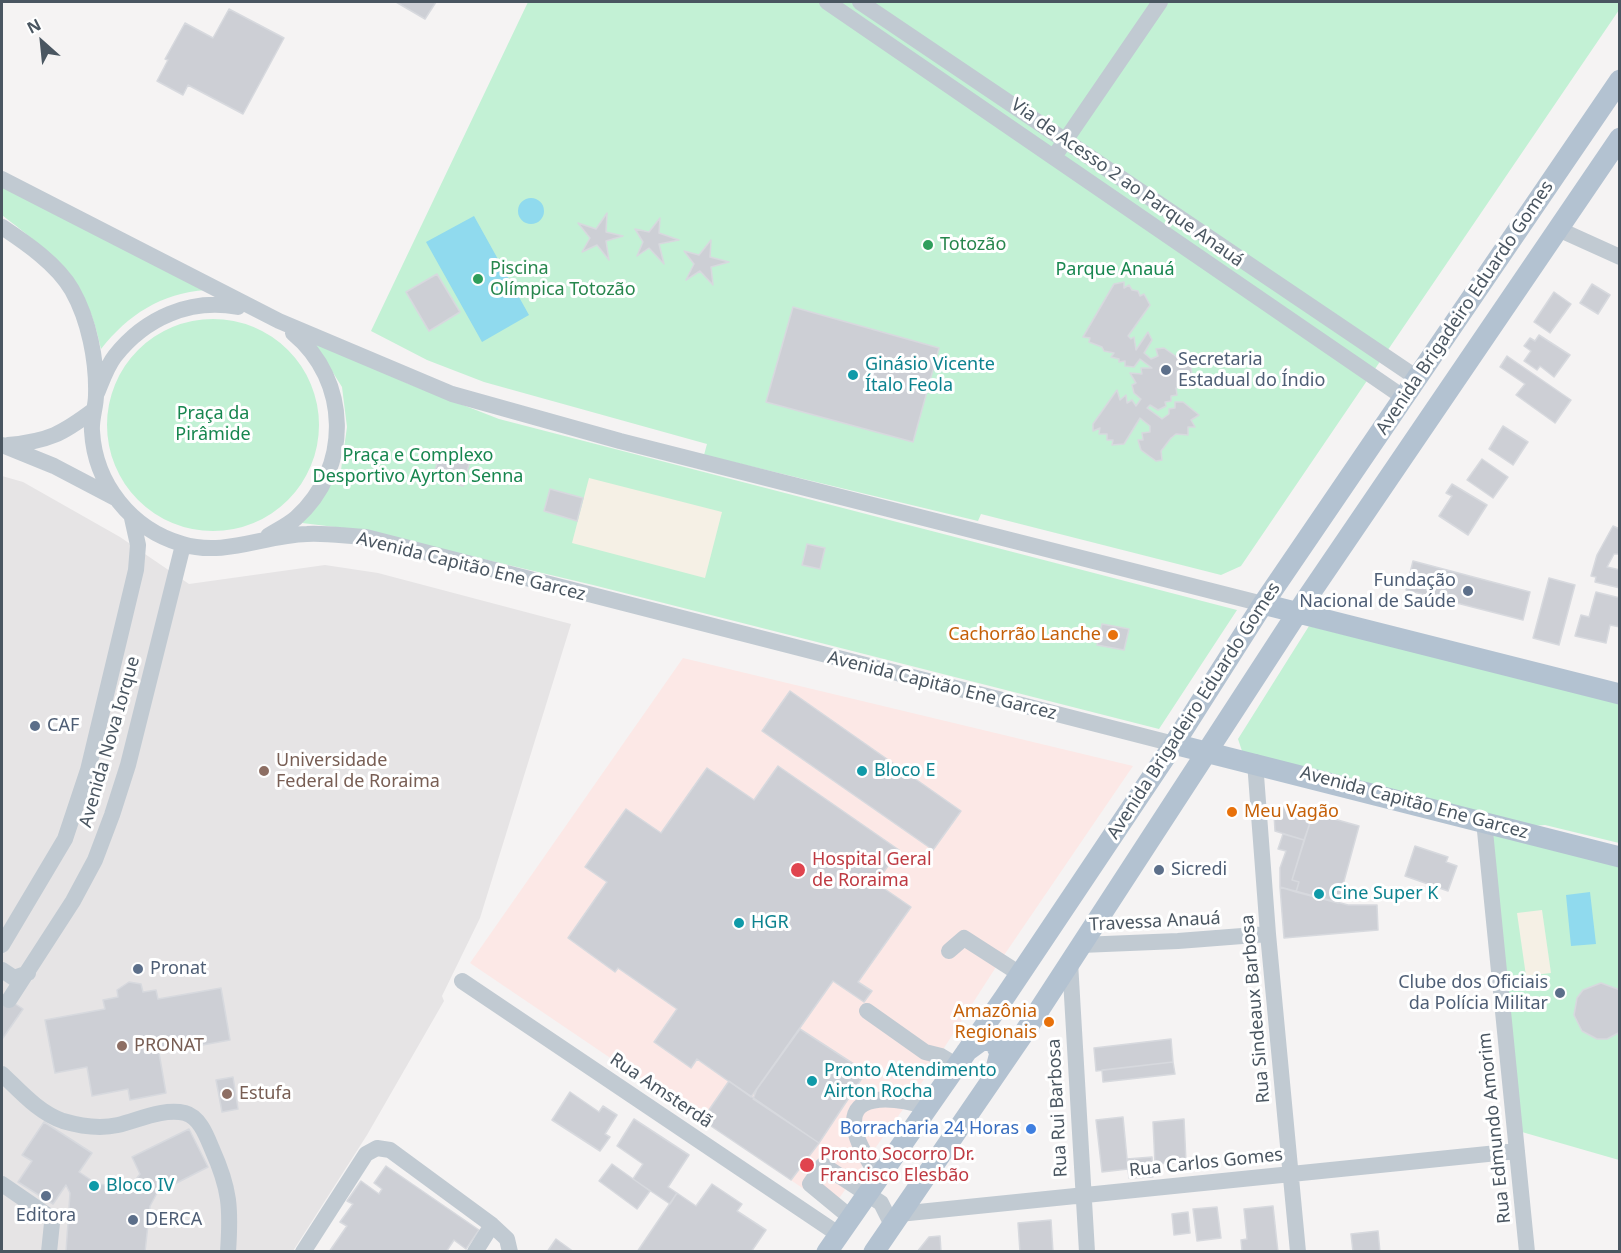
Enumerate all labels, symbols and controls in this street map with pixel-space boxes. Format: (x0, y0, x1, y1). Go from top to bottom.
north arrow (12, 12, 72, 72)
text: N (23, 13, 45, 39)
street label: Via de Acesso 2 ao Parque Anauá (1007, 94, 1247, 272)
street label: Avenida Brigadeiro Eduardo Gomes (1372, 177, 1558, 439)
place label: Totozão (940, 234, 1006, 256)
marker: Totozão (921, 238, 935, 252)
place label: Piscina Olímpica Totozão (490, 258, 636, 300)
park label: Parque Anauá (1055, 259, 1175, 281)
marker: Piscina Olímpica Totozão (471, 272, 485, 286)
place label: Secretaria Estadual do Índio (1178, 349, 1325, 392)
place label: Ginásio Vicente Ítalo Feola (865, 354, 995, 397)
marker: Secretaria Estadual do Índio (1159, 363, 1173, 377)
marker: Ginásio Vicente Ítalo Feola (846, 368, 860, 382)
park label: Praça da Pirâmide (175, 403, 251, 446)
park label: Praça e Complexo Desportivo Ayrton Senna (313, 445, 523, 488)
street label: Avenida Capitão Ene Garcez (354, 528, 588, 606)
place label: Fundação Nacional de Saúde (1299, 570, 1456, 612)
street label: Avenida Brigadeiro Eduardo Gomes (1103, 579, 1285, 843)
marker: Fundação Nacional de Saúde (1461, 584, 1475, 598)
place label: Cachorrão Lanche (948, 624, 1101, 646)
marker: Cachorrão Lanche (1106, 628, 1120, 642)
street label: Avenida Capitão Ene Garcez (825, 647, 1059, 725)
street label: Avenida Nova Iorque (75, 654, 145, 830)
place label: CAF (47, 715, 79, 737)
marker: CAF (28, 719, 42, 733)
place label: Universidade Federal de Roraima (276, 750, 440, 792)
place label: Bloco E (874, 760, 935, 782)
street label: Avenida Capitão Ene Garcez (1298, 762, 1530, 844)
marker: Universidade Federal de Roraima (257, 764, 271, 778)
marker: Bloco E (855, 764, 869, 778)
place label: Meu Vagão (1244, 801, 1339, 823)
marker: Meu Vagão (1225, 805, 1239, 819)
place label: Hospital Geral de Roraima (812, 849, 932, 892)
place label: Sicredi (1171, 859, 1227, 881)
marker: Hospital Geral de Roraima (789, 861, 807, 879)
marker: Sicredi (1152, 863, 1166, 877)
place label: Cine Super K (1331, 883, 1438, 905)
marker: Cine Super K (1312, 887, 1326, 901)
street label: Travessa Anauá (1089, 908, 1221, 936)
place label: HGR (751, 912, 789, 934)
street label: Rua Sindeaux Barbosa (1237, 914, 1275, 1104)
marker: HGR (732, 916, 746, 930)
place label: Pronat (150, 958, 207, 980)
marker: Pronat (131, 962, 145, 976)
place label: Clube dos Oficiais da Polícia Militar (1398, 972, 1548, 1014)
marker: Clube dos Oficiais da Polícia Militar (1553, 986, 1567, 1000)
place label: Amazônia Regionais (953, 1001, 1037, 1044)
marker: Amazônia Regionais (1042, 1015, 1056, 1029)
street label: Rua Edmundo Amorim (1474, 1031, 1516, 1225)
place label: PRONAT (134, 1035, 204, 1057)
street label: Rua Rui Barbosa (1044, 1038, 1072, 1178)
marker: PRONAT (115, 1039, 129, 1053)
street label: Rua Amsterdã (606, 1049, 716, 1133)
place label: Pronto Atendimento Airton Rocha (824, 1060, 997, 1102)
marker: Pronto Atendimento Airton Rocha (805, 1074, 819, 1088)
place label: Estufa (239, 1083, 292, 1105)
marker: Estufa (220, 1087, 234, 1101)
place label: Borracharia 24 Horas (840, 1118, 1019, 1140)
marker: Borracharia 24 Horas (1024, 1122, 1038, 1136)
place label: Pronto Socorro Dr. Francisco Elesbão (820, 1144, 975, 1186)
street label: Rua Carlos Gomes (1128, 1144, 1284, 1182)
marker: Pronto Socorro Dr. Francisco Elesbão (798, 1156, 816, 1174)
place label: Bloco IV (106, 1175, 174, 1197)
marker: Bloco IV (87, 1179, 101, 1193)
marker: Editora (39, 1189, 53, 1203)
place label: Editora (16, 1205, 76, 1227)
place label: DERCA (145, 1209, 202, 1231)
marker: DERCA (126, 1213, 140, 1227)

